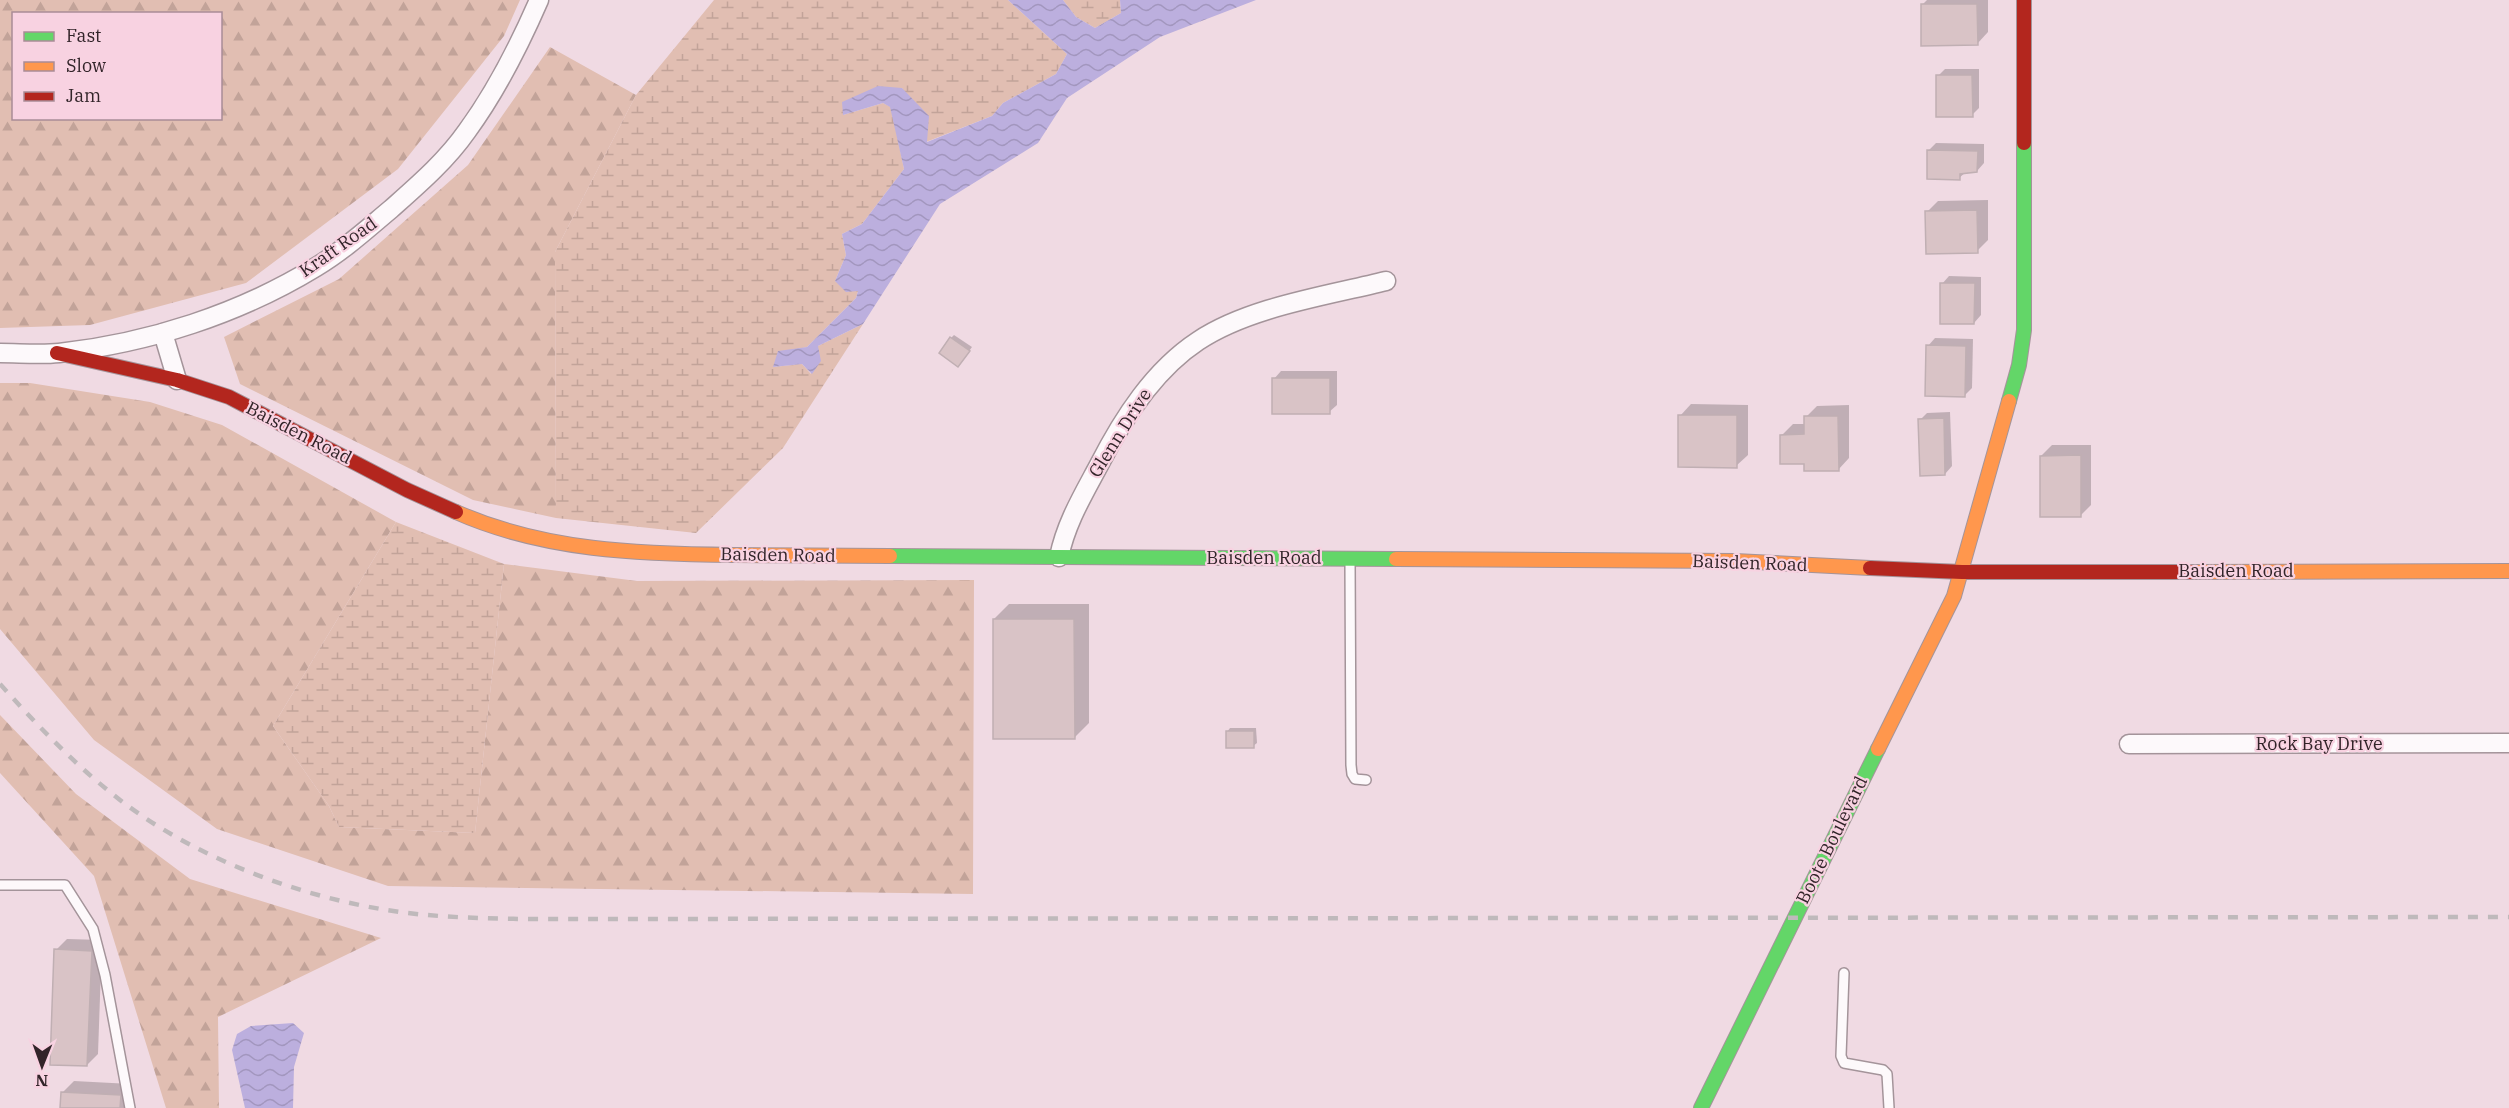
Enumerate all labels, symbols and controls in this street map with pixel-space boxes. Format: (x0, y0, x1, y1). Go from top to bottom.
legend (12, 12, 222, 120)
text: Fast (66, 24, 101, 47)
text: Slow (66, 54, 106, 77)
text: Jam (66, 84, 101, 107)
street label: Kraft Road (294, 211, 381, 282)
street label: Glenn Drive (1083, 384, 1156, 482)
street label: Baisden Road (243, 396, 356, 469)
street label: Baisden Road (720, 542, 836, 567)
street label: Baisden Road (1206, 546, 1322, 569)
street label: Baisden Road (1692, 549, 1808, 576)
street label: Baisden Road (2178, 559, 2294, 582)
street label: Rock Bay Drive (2255, 732, 2383, 755)
street label: Boote Boulevard (1791, 772, 1872, 907)
north arrow (12, 1036, 72, 1096)
text: N (35, 1071, 48, 1091)

